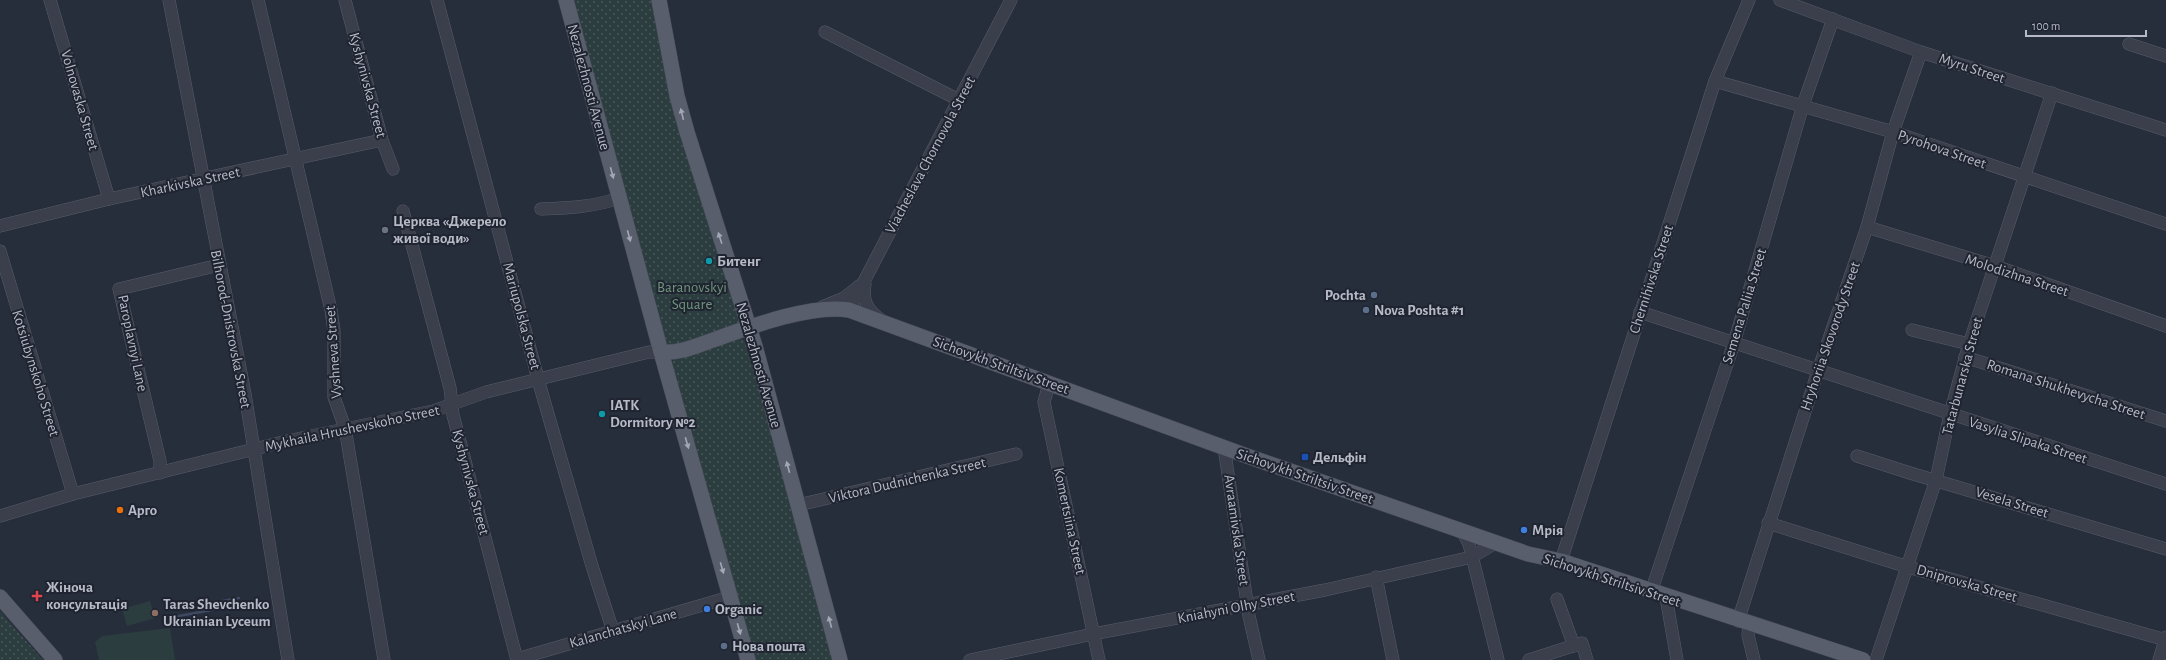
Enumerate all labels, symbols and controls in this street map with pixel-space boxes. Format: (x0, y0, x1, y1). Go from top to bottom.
scale bar (2026, 12, 2146, 38)
text: 100 m (2032, 20, 2060, 32)
street label: Nezalezhnosti Avenue (564, 23, 613, 152)
street label: Kyshynivska Street (346, 31, 389, 140)
street label: Volnovaska Street (58, 48, 101, 152)
street label: Myru Street (1937, 51, 2007, 86)
street label: Viacheslava Chornovola Street (883, 74, 978, 236)
one-way arrow (678, 107, 684, 120)
street label: Pyrohova Street (1896, 127, 1988, 172)
street label: Kharkivska Street (139, 165, 241, 200)
one-way arrow (609, 167, 615, 179)
place label: Церква «Джерело живої води» (393, 214, 506, 246)
street label: Chernihivska Street (1627, 223, 1676, 335)
marker: Церква «Джерело живої води» (380, 225, 390, 235)
one-way arrow (627, 230, 633, 242)
one-way arrow (717, 231, 723, 243)
street label: Semena Paliia Street (1720, 246, 1769, 366)
street label: Bilhorod-Dnistrovska Street (208, 249, 253, 410)
street label: Molodizhna Street (1963, 252, 2071, 299)
place label: Битенг (717, 254, 761, 269)
marker: Битенг (704, 256, 714, 266)
street label: Hryhoriia Skovorody Street (1798, 260, 1863, 412)
street label: Mariupolska Street (500, 261, 543, 371)
park label: Baranovskyi Square (657, 280, 727, 312)
place label: Pochta (1325, 288, 1366, 303)
marker: Pochta (1369, 290, 1379, 300)
street label: Paroplavnyi Lane (115, 293, 150, 393)
street label: Nezalezhnosti Avenue (733, 301, 784, 430)
place label: Nova Poshta #1 (1374, 303, 1465, 318)
street label: Vyshneva Street (323, 305, 344, 399)
marker: Nova Poshta #1 (1361, 305, 1371, 315)
street label: Kotsiubynskoho Street (9, 308, 62, 438)
street label: Tatarbunarska Street (1940, 316, 1985, 437)
street label: Sichovykh Striltsiv Street (931, 334, 1071, 397)
street label: Romana Shukhevycha Street (1985, 357, 2147, 422)
place label: IATK Dormitory №2 (610, 398, 696, 430)
street label: Mykhaila Hrushevskoho Street (264, 403, 441, 454)
marker: IATK Dormitory №2 (597, 409, 607, 419)
street label: Vasylia Slipaka Street (1967, 414, 2089, 467)
street label: Kyshynivska Street (449, 428, 492, 537)
one-way arrow (684, 437, 690, 449)
street label: Sichovykh Striltsiv Street (1235, 446, 1375, 507)
place label: Дельфін (1313, 450, 1367, 465)
marker: Дельфін (1300, 452, 1310, 462)
street label: Viktora Dudnichenka Street (827, 455, 987, 506)
one-way arrow (785, 461, 791, 473)
street label: Komertsiina Street (1051, 466, 1088, 576)
street label: Avraamivska Street (1221, 474, 1252, 587)
street label: Vesela Street (1974, 484, 2050, 521)
place label: Арго (128, 503, 157, 518)
marker: Арго (115, 505, 125, 515)
place label: Мрія (1532, 523, 1563, 538)
marker: Мрія (1519, 525, 1529, 535)
street label: Sichovykh Striltsiv Street (1541, 551, 1683, 610)
street label: Dniprovska Street (1915, 562, 2019, 605)
one-way arrow (719, 563, 725, 575)
place label: Жіноча консультація (46, 580, 127, 612)
street label: Kniahyni Olhy Street (1176, 589, 1296, 626)
marker: Жіноча консультація (31, 590, 43, 602)
place label: Taras Shevchenko Ukrainian Lyceum (163, 597, 271, 629)
place label: Organic (715, 602, 762, 617)
marker: Organic (702, 604, 712, 614)
street label: Kalanchatskyi Lane (568, 606, 679, 651)
marker: Taras Shevchenko Ukrainian Lyceum (150, 608, 160, 618)
one-way arrow (827, 616, 833, 628)
one-way arrow (736, 623, 742, 635)
place label: Нова пошта (732, 639, 806, 654)
marker: Нова пошта (719, 641, 729, 651)

